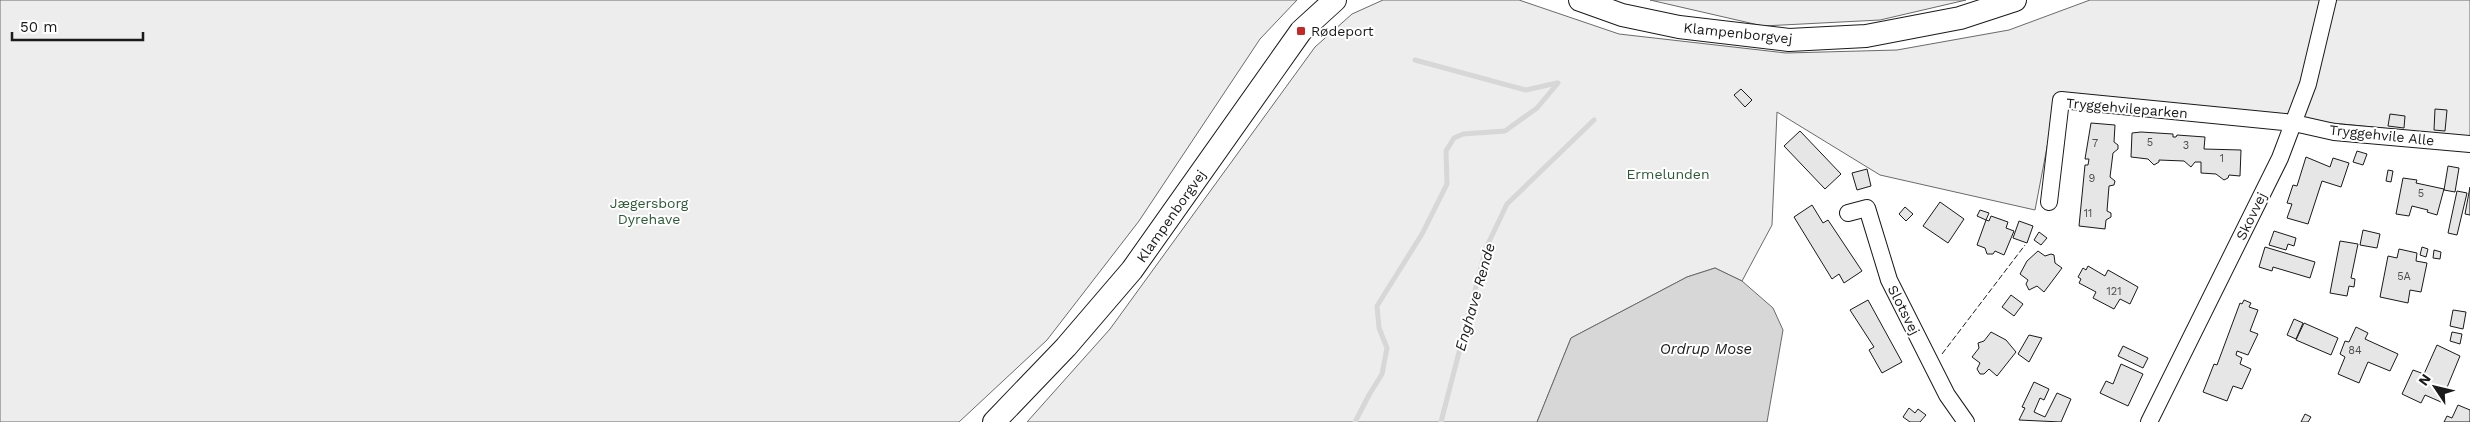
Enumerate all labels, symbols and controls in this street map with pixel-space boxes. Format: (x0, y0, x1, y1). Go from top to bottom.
scale bar (12, 10, 144, 42)
text: 50 m (20, 18, 57, 36)
street label: Klampenborgvej (1683, 19, 1793, 47)
place label: Rødeport (1311, 23, 1374, 39)
marker: Rødeport (1295, 25, 1307, 37)
street label: Tryggehvileparken (2065, 95, 2189, 121)
street label: Tryggehvile Alle (2329, 122, 2435, 148)
house number: 5 (2147, 136, 2153, 149)
house number: 7 (2092, 137, 2098, 150)
house number: 3 (2183, 139, 2189, 152)
house number: 1 (2220, 152, 2224, 165)
park label: Ermelunden (1626, 166, 1710, 182)
street label: Klampenborgvej (1133, 167, 1209, 265)
house number: 9 (2089, 172, 2096, 185)
house number: 5 (2418, 187, 2424, 200)
street label: Skovvej (2233, 189, 2269, 243)
park label: Jægersborg Dyrehave (610, 195, 689, 227)
house number: 11 (2084, 207, 2092, 220)
water label: Enghave Rende (1451, 241, 1499, 353)
house number: 5A (2397, 270, 2411, 283)
street label: Slotsvej (1885, 282, 1923, 338)
house number: 121 (2107, 285, 2122, 298)
water label: Ordrup Mose (1660, 340, 1752, 358)
house number: 84 (2348, 344, 2362, 357)
north arrow (2410, 362, 2460, 412)
text: N (2415, 371, 2434, 388)

